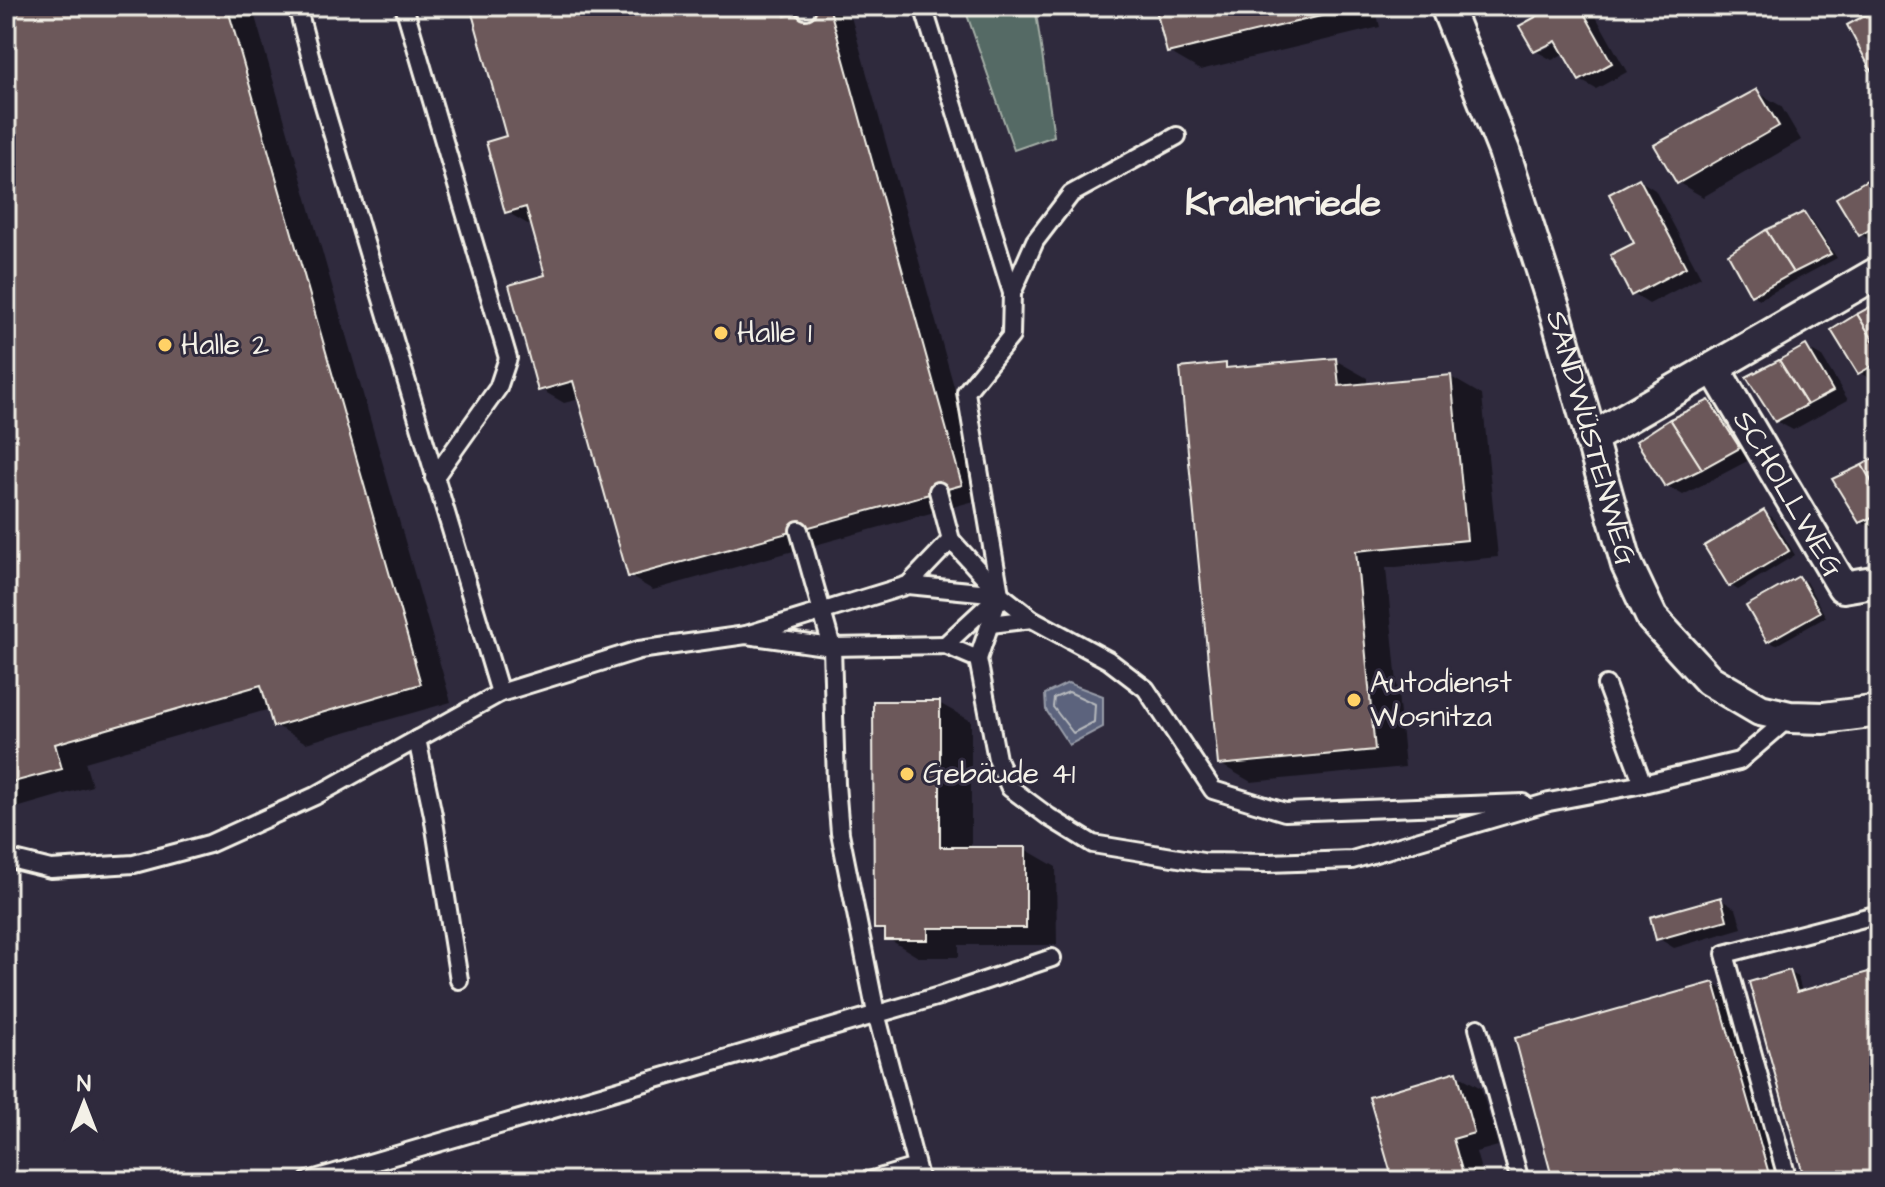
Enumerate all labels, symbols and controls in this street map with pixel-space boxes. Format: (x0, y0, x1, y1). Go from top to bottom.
district label: Kralenriede (1185, 178, 1381, 230)
street label: SANDWÜSTENWEG (1535, 306, 1647, 570)
place label: Halle 1 (737, 312, 812, 354)
place label: Halle 2 (181, 324, 269, 366)
marker: Halle 1 (712, 324, 730, 342)
marker: Halle 2 (156, 336, 174, 354)
street label: SCHOLLWEG (1723, 403, 1854, 585)
place label: Autodienst Wosnitza (1370, 662, 1512, 738)
marker: Autodienst Wosnitza (1345, 691, 1363, 709)
place label: Gebäude 41 (923, 753, 1075, 795)
marker: Gebäude 41 (898, 765, 916, 783)
north arrow (44, 1063, 124, 1143)
text: N (77, 1069, 91, 1100)

